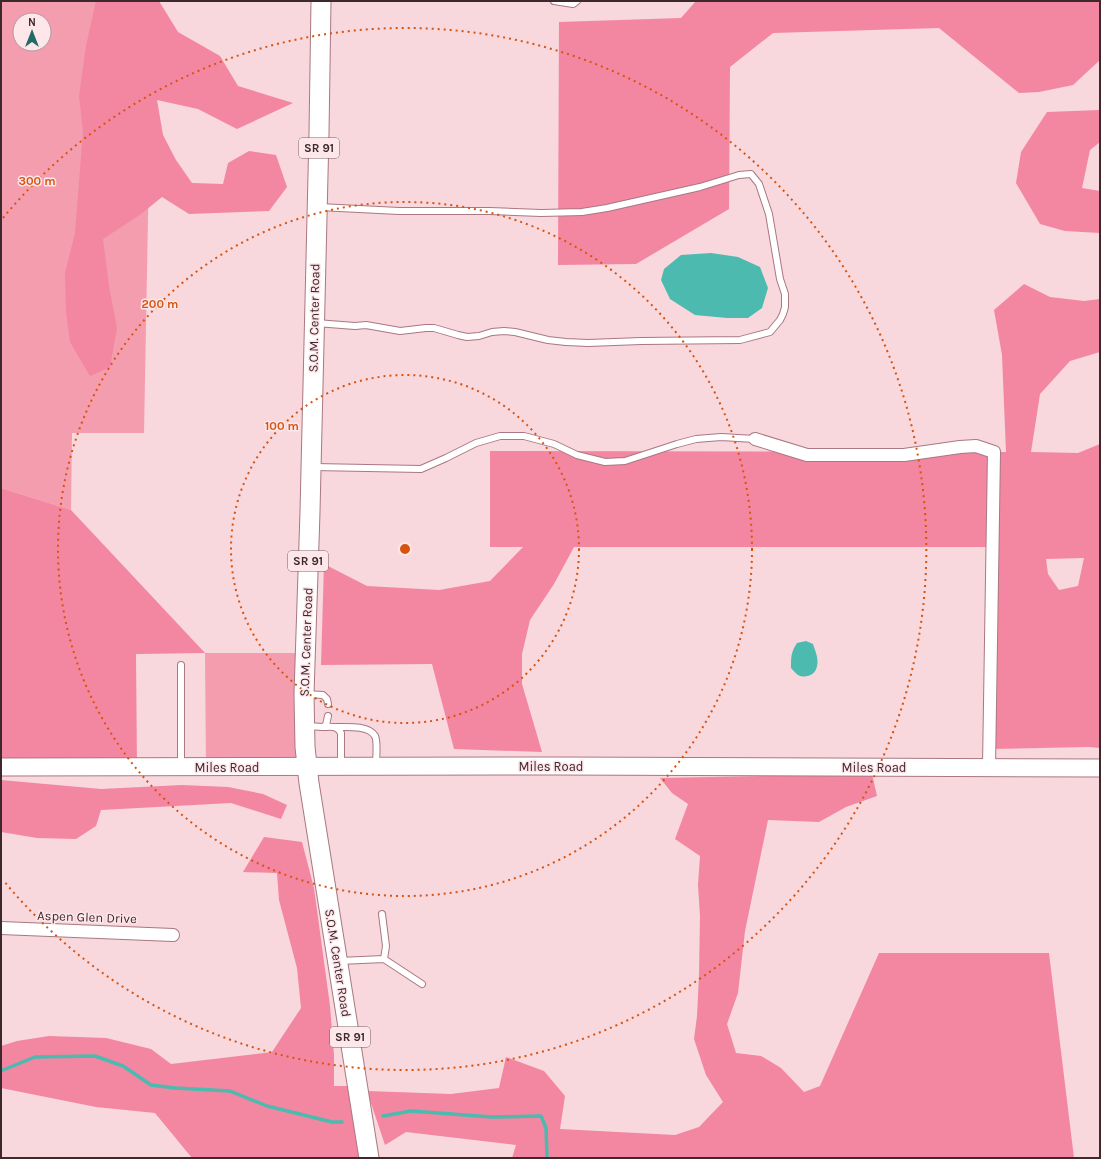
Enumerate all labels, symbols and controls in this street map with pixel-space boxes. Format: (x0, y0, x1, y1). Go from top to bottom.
north arrow (12, 12, 52, 52)
text: N (28, 16, 36, 29)
road number: SR 91 (299, 138, 339, 158)
text: 300 m (18, 174, 56, 188)
street label: S.O.M. Center Road (306, 263, 322, 373)
text: 200 m (142, 297, 178, 311)
text: 100 m (265, 419, 299, 433)
centre of rings (398, 542, 412, 556)
road number: SR 91 (288, 551, 328, 571)
street label: S.O.M. Center Road (297, 587, 315, 697)
street label: Miles Road (518, 759, 584, 774)
street label: Miles Road (194, 760, 260, 775)
street label: Miles Road (841, 760, 907, 775)
street label: Aspen Glen Drive (37, 908, 137, 926)
street label: S.O.M. Center Road (322, 908, 354, 1018)
road number: SR 91 (330, 1027, 370, 1047)

